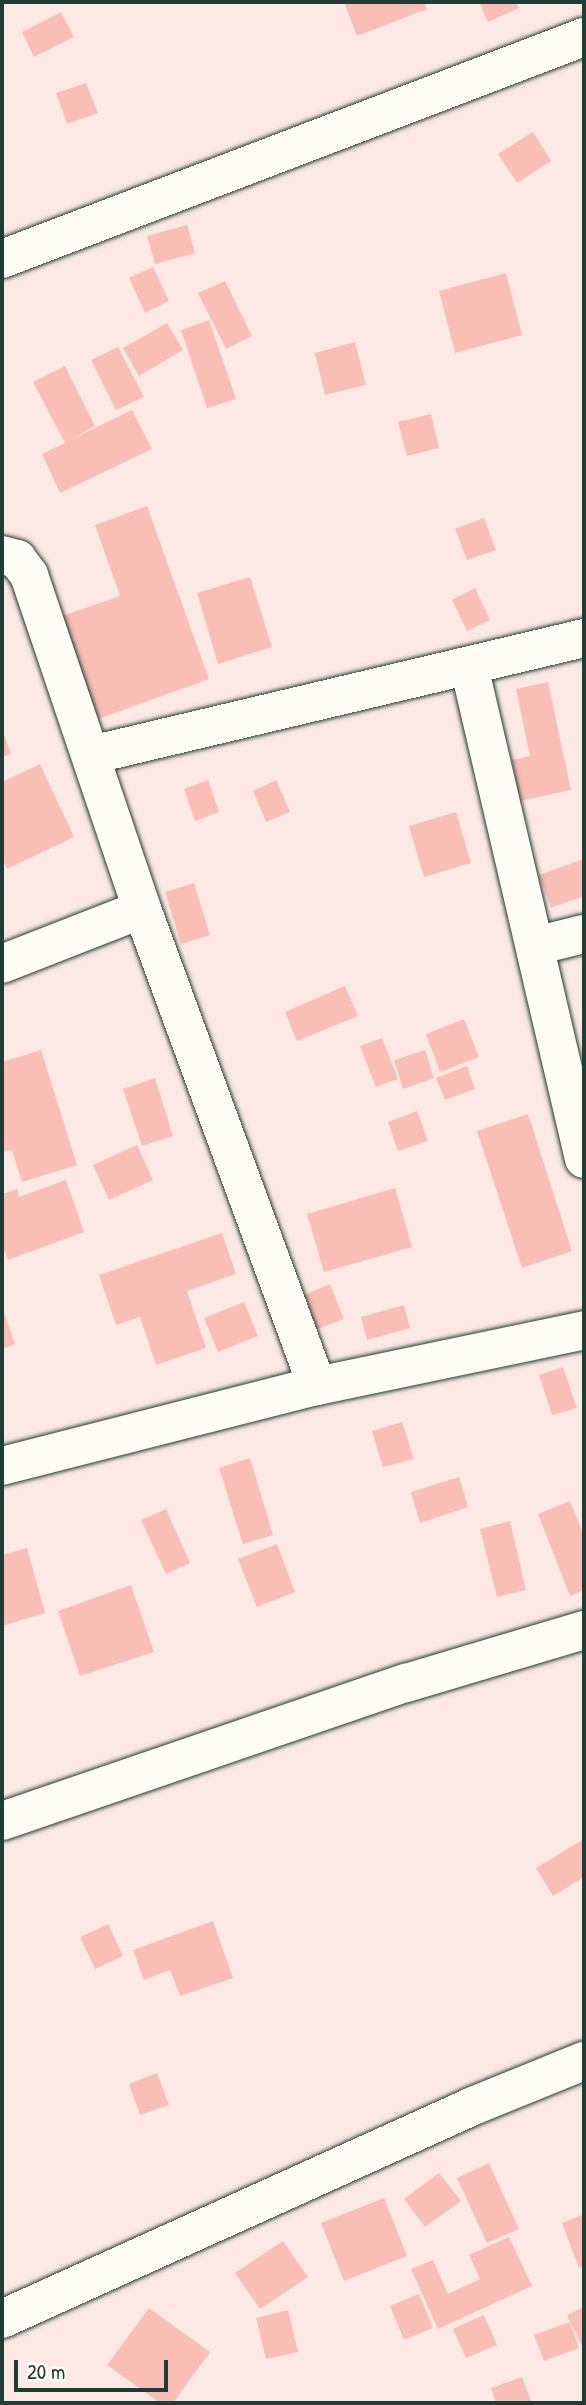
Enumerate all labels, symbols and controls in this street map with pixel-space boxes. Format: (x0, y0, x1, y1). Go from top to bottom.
scale bar (18, 2346, 172, 2390)
text: 20 m (27, 2357, 65, 2386)

